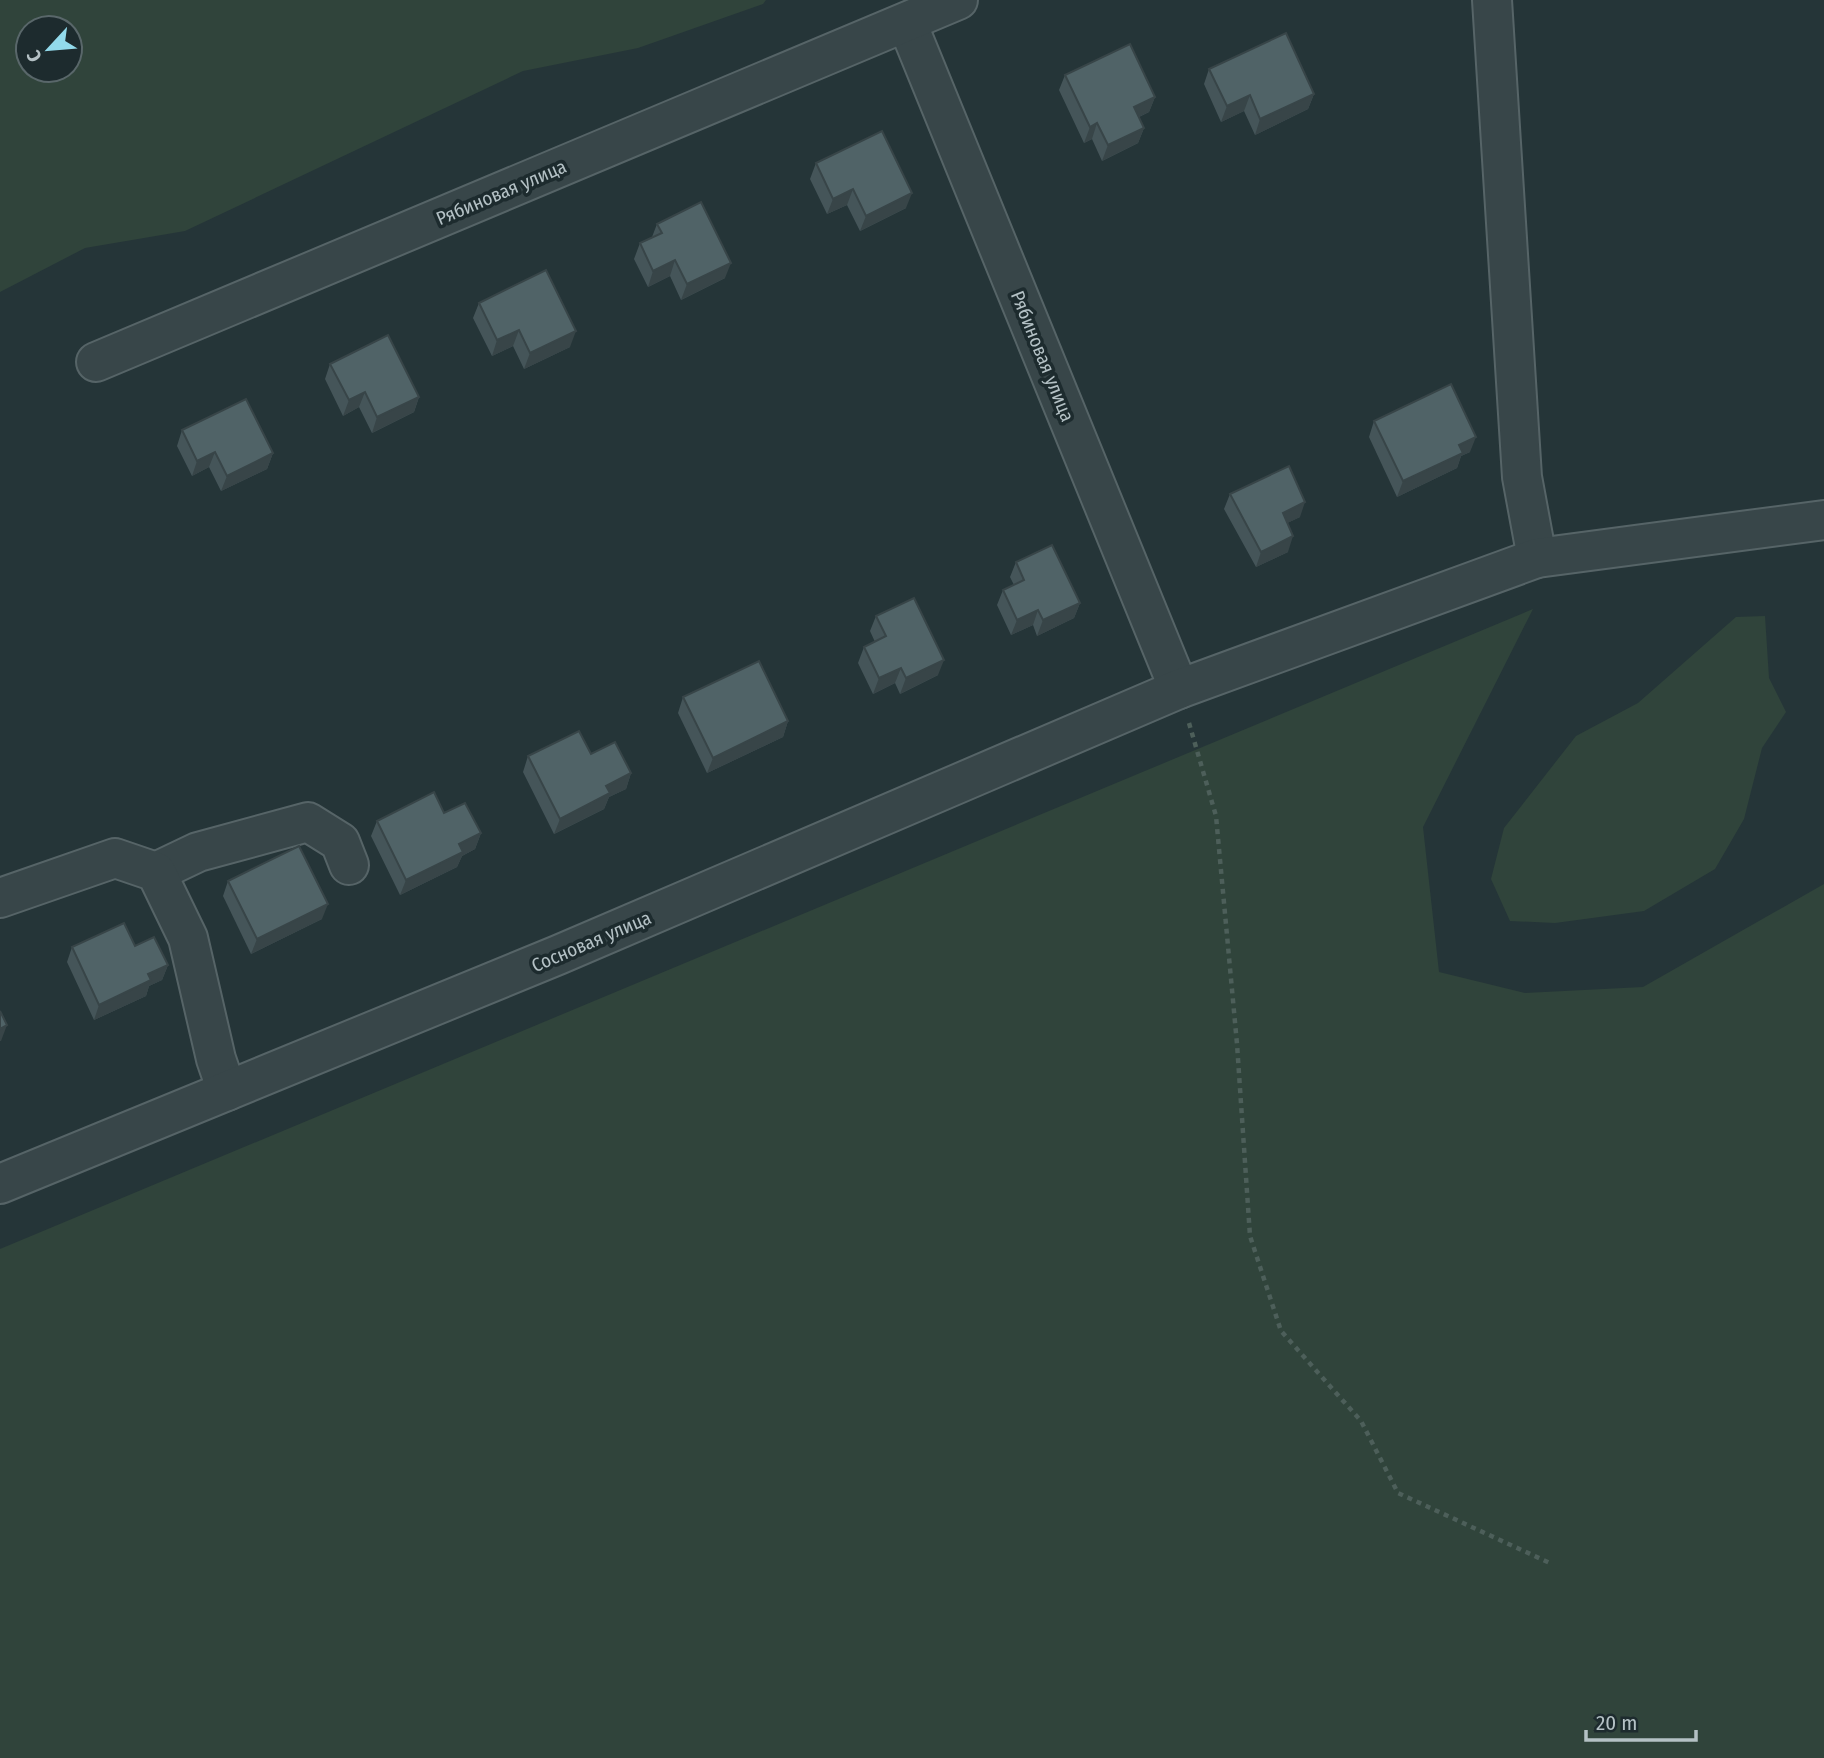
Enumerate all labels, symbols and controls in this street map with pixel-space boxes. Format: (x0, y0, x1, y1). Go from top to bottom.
north arrow (14, 14, 84, 84)
text: С (22, 47, 47, 66)
street label: Рябиновая улица (433, 155, 570, 230)
street label: Рябиновая улица (1006, 287, 1079, 425)
street label: Сосновая улица (528, 906, 654, 977)
scale bar (1586, 1698, 1696, 1742)
text: 20 m (1596, 1710, 1637, 1736)

